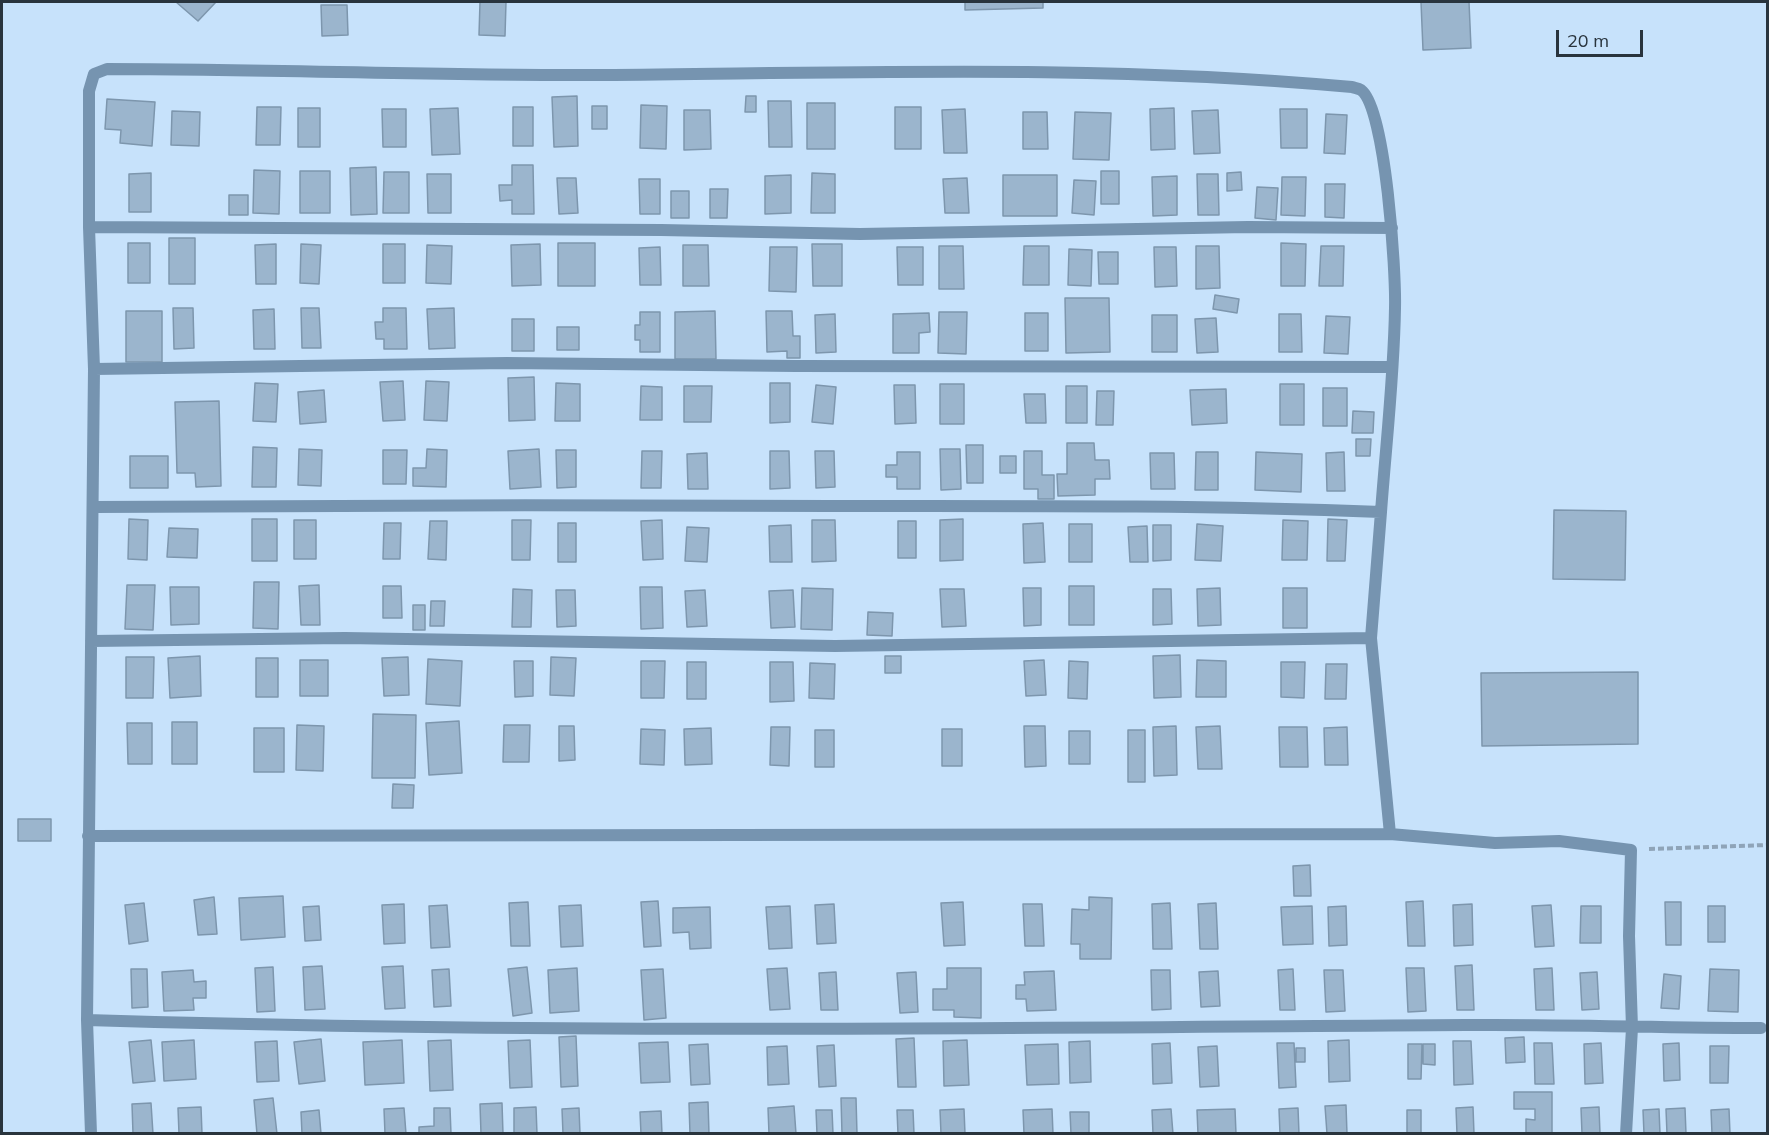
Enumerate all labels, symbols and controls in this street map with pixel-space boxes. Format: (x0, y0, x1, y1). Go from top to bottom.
scale bar (1559, 18, 1646, 56)
text: 20 m (1567, 29, 1609, 52)

